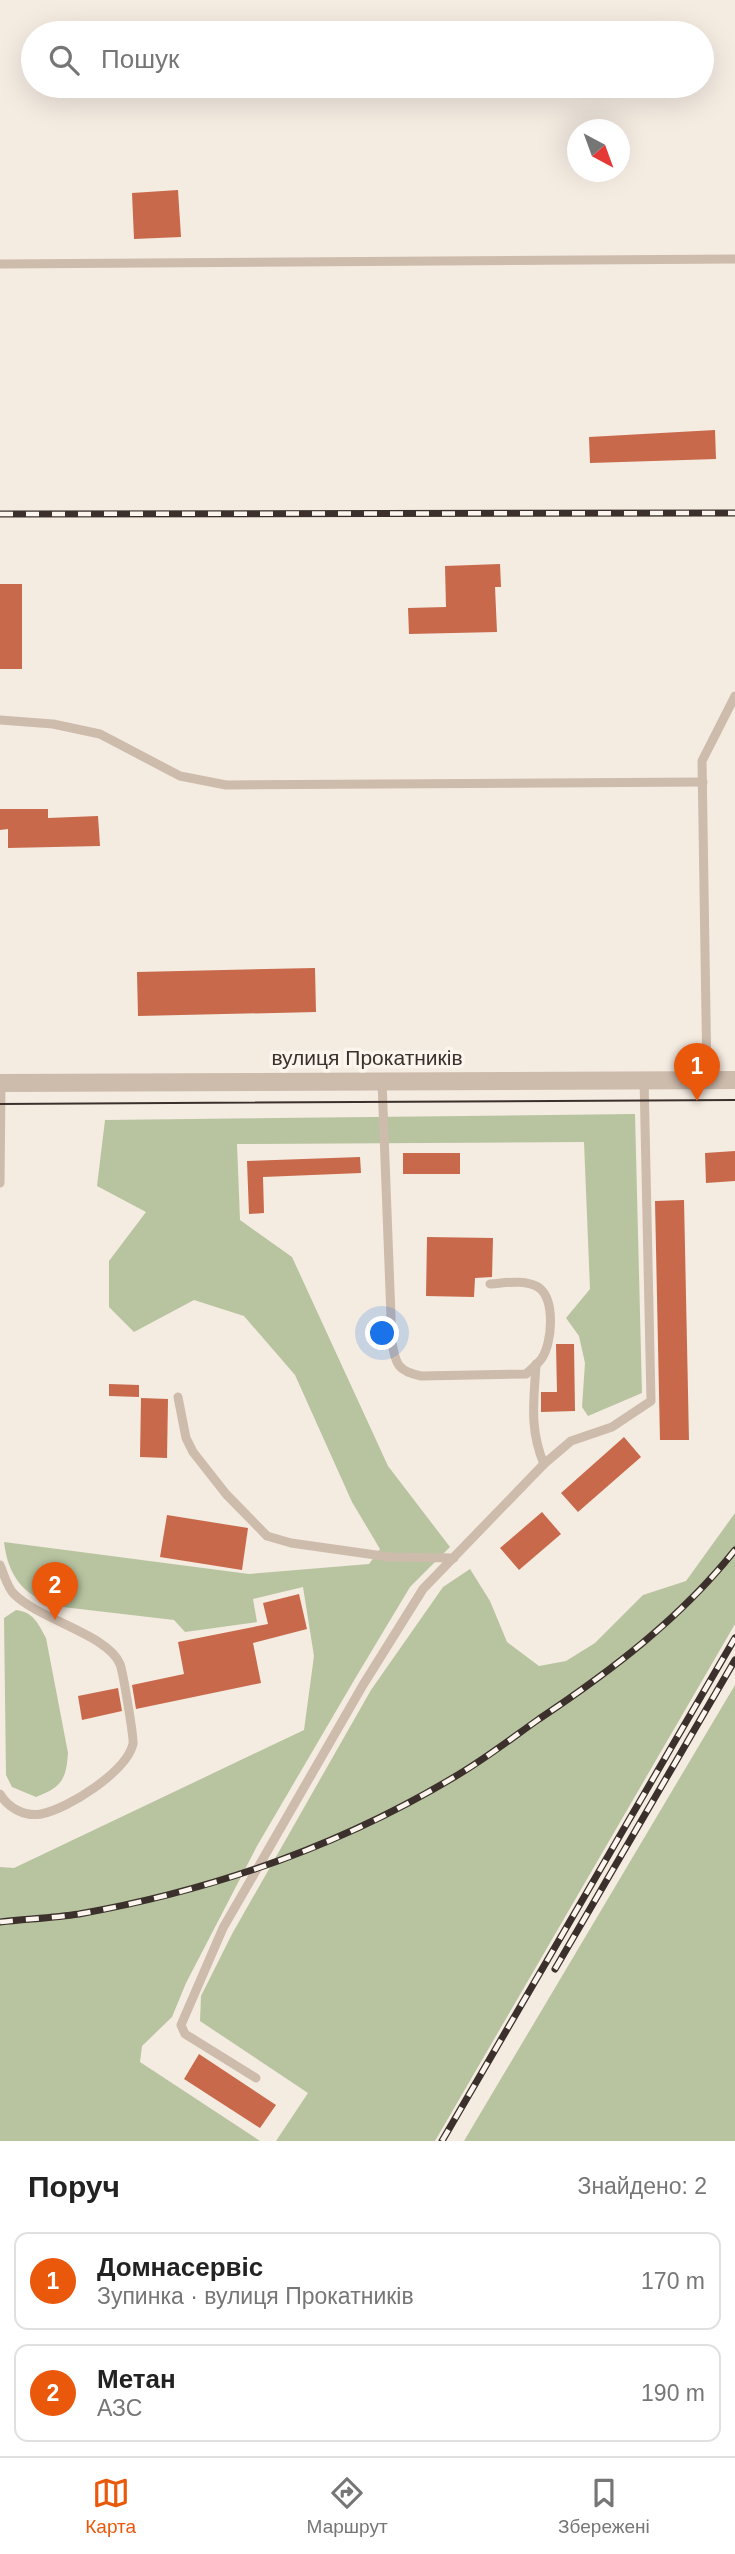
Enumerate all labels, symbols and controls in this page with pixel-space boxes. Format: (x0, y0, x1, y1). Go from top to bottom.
search box (21, 21, 714, 98)
icon: search (45, 41, 83, 79)
text: Пошук (101, 44, 179, 74)
north arrow (567, 119, 630, 182)
pin: 1 (674, 1043, 720, 1101)
street label: вулиця Прокатників (271, 1046, 463, 1069)
your location (365, 1316, 399, 1350)
pin: 2 (32, 1562, 78, 1620)
text: Поруч (28, 2170, 120, 2203)
text: Знайдено: 2 (577, 2173, 707, 2199)
text: Домнасервіс (97, 2252, 263, 2282)
text: 1 (47, 2268, 59, 2294)
text: 170 m (641, 2268, 705, 2294)
text: Зупинка · вулиця Прокатників (97, 2283, 414, 2309)
text: Метан (97, 2364, 176, 2394)
text: 2 (47, 2380, 59, 2406)
text: 190 m (641, 2380, 705, 2406)
text: АЗС (97, 2395, 142, 2421)
tab: Карта (85, 2474, 136, 2538)
tab: Маршрут (307, 2474, 388, 2538)
tab: Збережені (558, 2474, 650, 2538)

